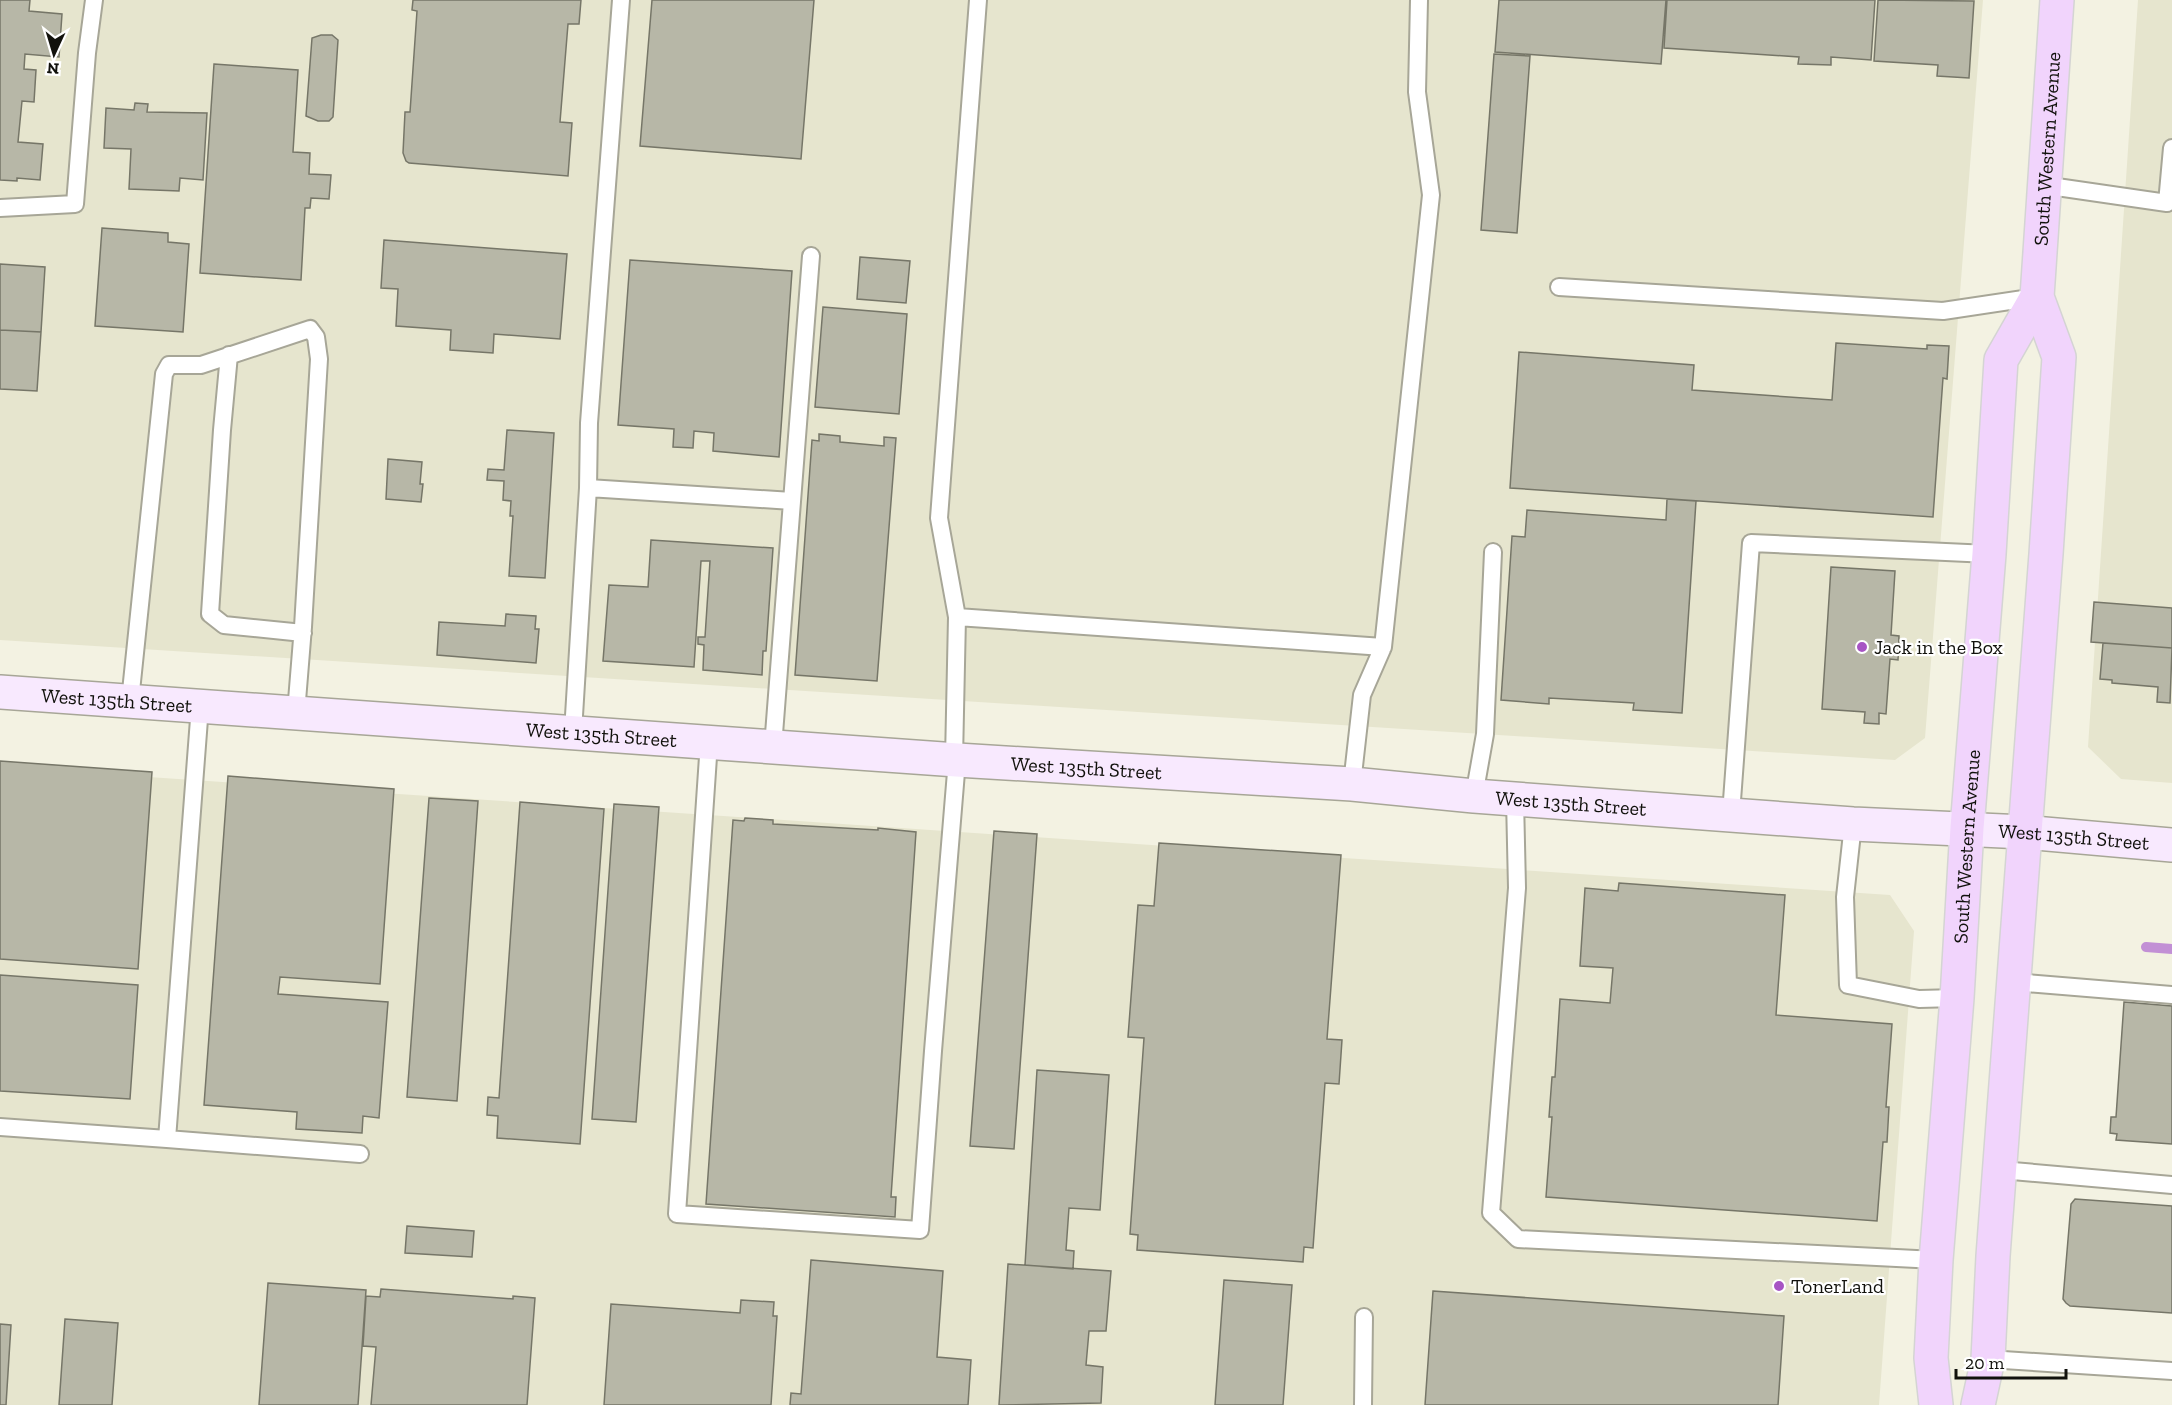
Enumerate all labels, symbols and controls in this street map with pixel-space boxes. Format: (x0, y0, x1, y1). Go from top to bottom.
north arrow (24, 24, 84, 84)
street label: South Western Avenue (2028, 51, 2065, 247)
text: N (46, 59, 60, 78)
place label: Jack in the Box (1874, 635, 2003, 659)
marker: Jack in the Box (1855, 640, 1869, 654)
street label: West 135th Street (40, 683, 194, 718)
street label: West 135th Street (525, 717, 678, 752)
street label: South Western Avenue (1948, 749, 1985, 944)
street label: West 135th Street (1010, 751, 1163, 784)
street label: West 135th Street (1495, 786, 1648, 821)
street label: West 135th Street (1998, 819, 2151, 855)
place label: TonerLand (1791, 1274, 1884, 1298)
marker: TonerLand (1772, 1279, 1786, 1293)
scale bar (1956, 1342, 2066, 1380)
text: 20 m (1965, 1352, 2005, 1374)

